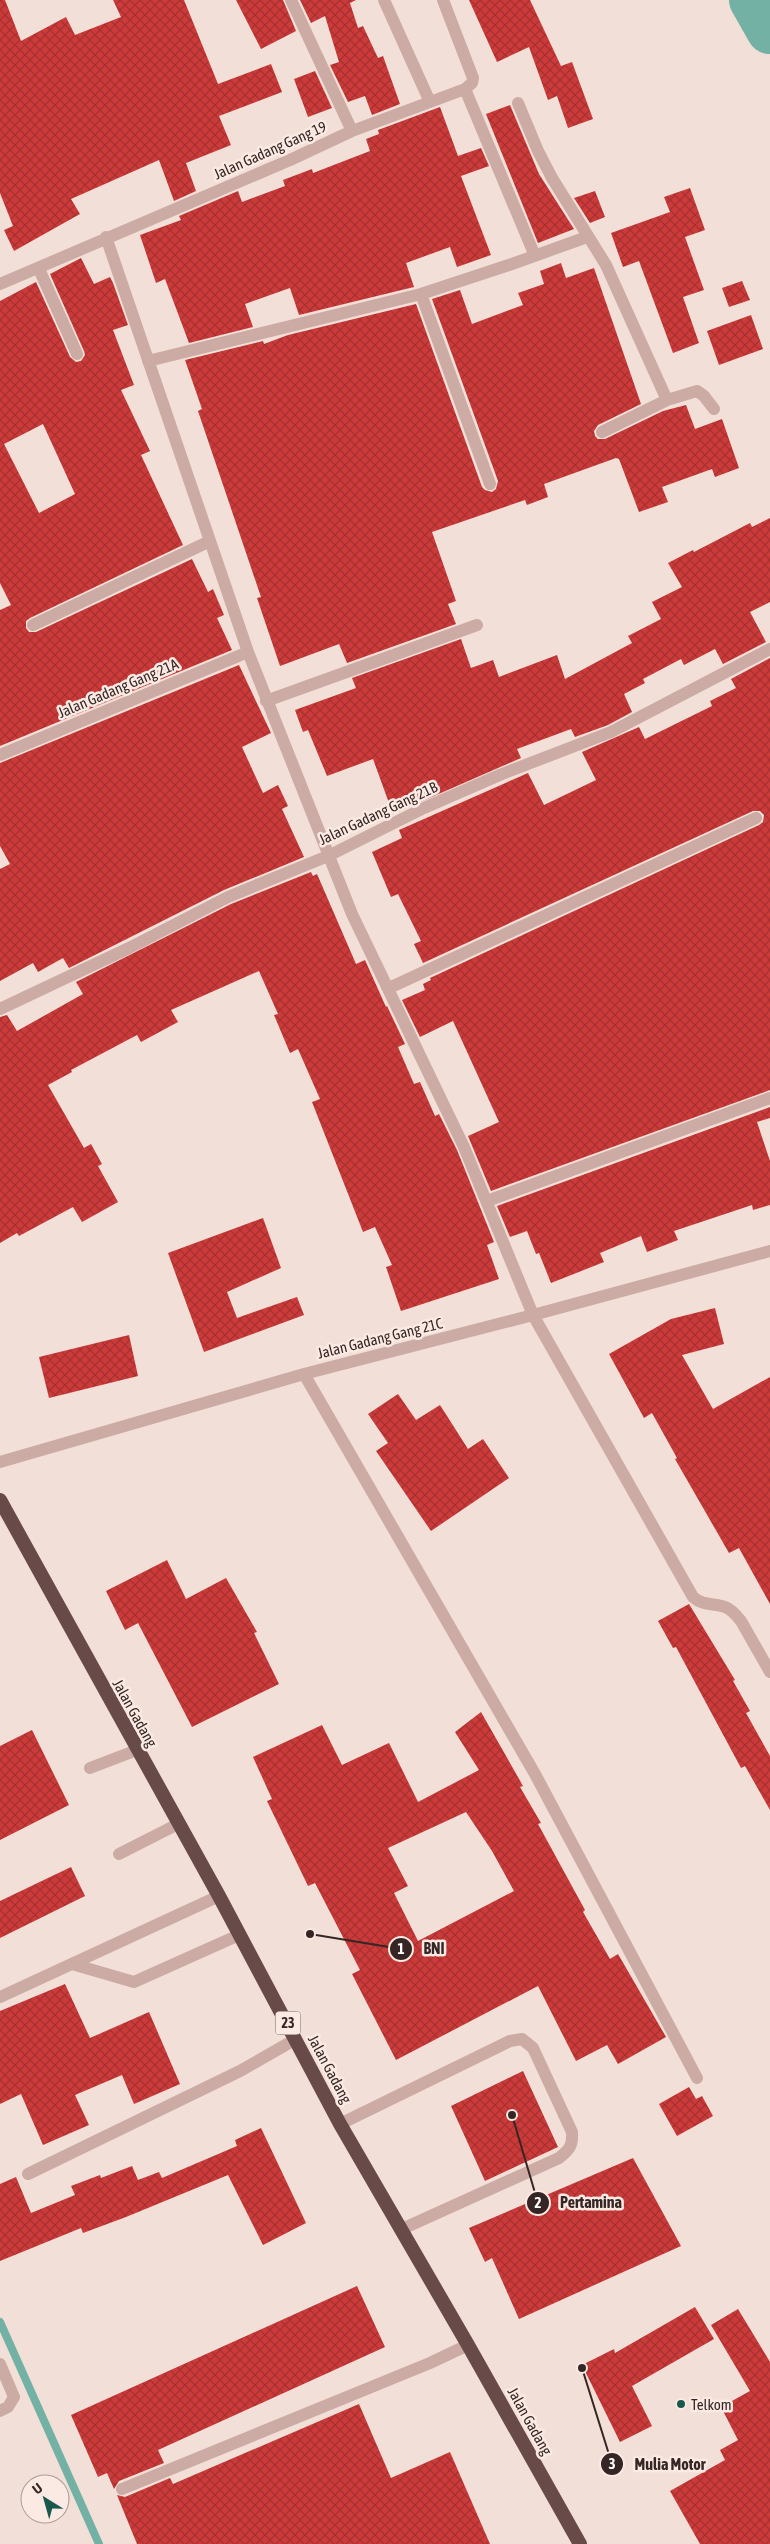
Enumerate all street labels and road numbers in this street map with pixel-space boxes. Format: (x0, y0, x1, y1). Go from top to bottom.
street label: Jalan Gadang Gang 19 (211, 117, 329, 183)
street label: Jalan Gadang Gang 21A (55, 655, 181, 721)
street label: Jalan Gadang Gang 21B (316, 778, 440, 848)
street label: Jalan Gadang Gang 21C (316, 1314, 445, 1362)
street label: Jalan Gadang (109, 1676, 161, 1750)
road number: 23 (276, 2012, 300, 2035)
street label: Jalan Gadang (305, 2032, 355, 2106)
street label: Jalan Gadang (504, 2384, 556, 2458)

